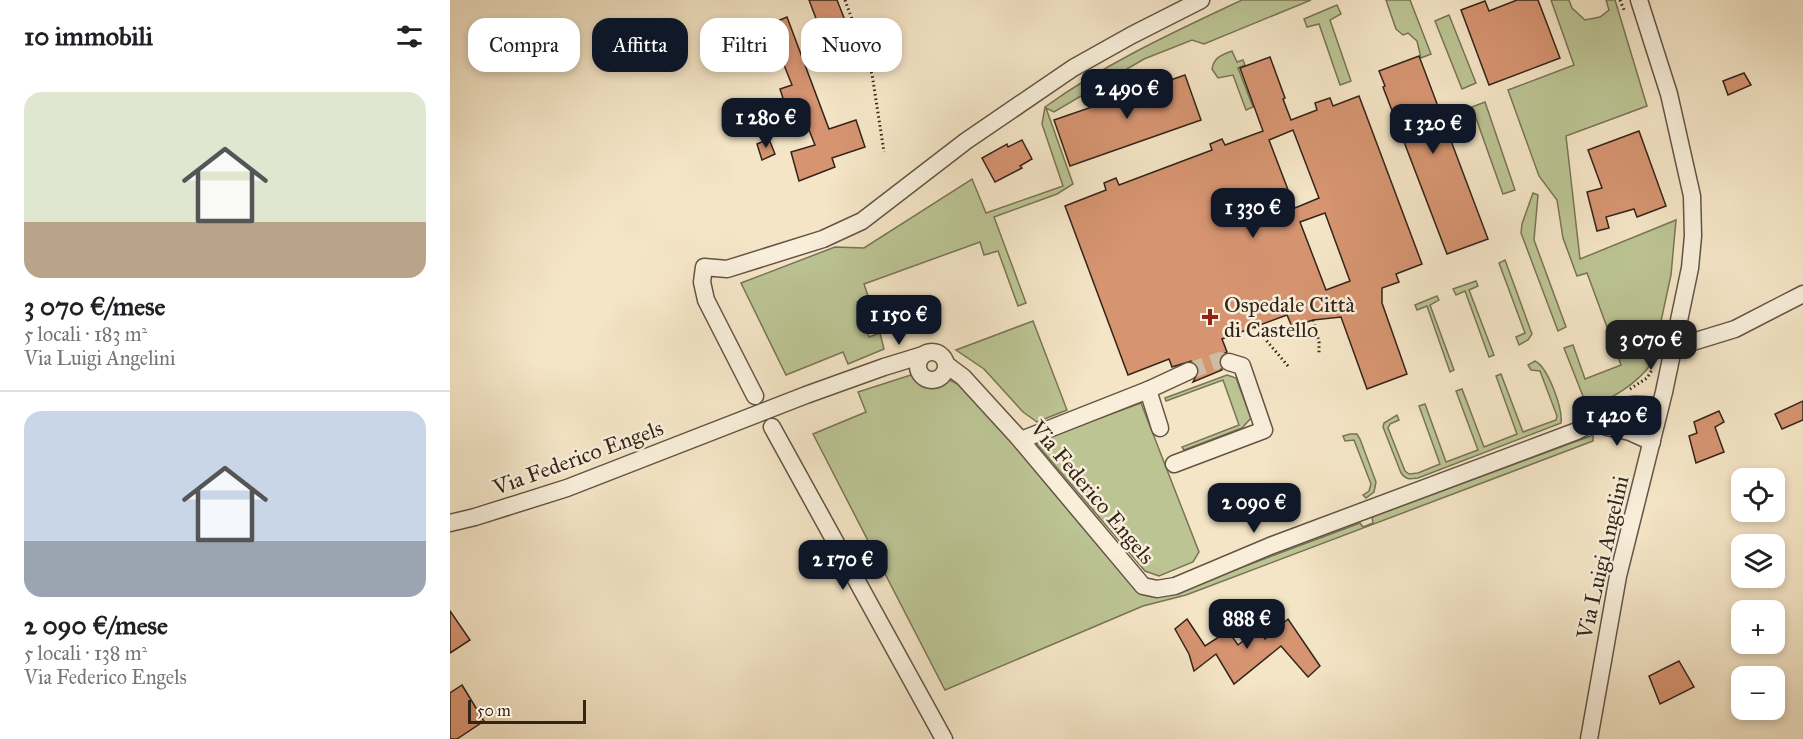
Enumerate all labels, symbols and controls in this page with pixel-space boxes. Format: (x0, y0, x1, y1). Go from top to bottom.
chip: Compra (468, 18, 580, 72)
chip: Affitta (592, 18, 688, 72)
chip: Filtri (700, 18, 789, 72)
chip: Nuovo (801, 18, 902, 72)
text: 10 immobili (24, 20, 153, 52)
icon: filters (393, 20, 426, 53)
pin: 2 490 € (1072, 69, 1182, 120)
text: 2 490 € (1095, 76, 1159, 100)
pin: 1 280 € (711, 98, 821, 149)
pin: 1 320 € (1378, 104, 1488, 155)
text: 1 280 € (736, 105, 796, 129)
text: 1 320 € (1404, 111, 1462, 135)
icon: home (171, 131, 279, 239)
pin: 1 330 € (1198, 188, 1308, 239)
text: 1 330 € (1225, 195, 1281, 219)
text: 3 070 €/mese (24, 290, 165, 322)
place label: Ospedale Città di Castello (1224, 291, 1356, 343)
pin: 1 150 € (844, 295, 954, 346)
text: 1 150 € (870, 302, 928, 326)
marker: Ospedale Città di Castello (1201, 308, 1219, 326)
pin: 3 070 € (1596, 320, 1706, 371)
text: 5 locali · 183 m² (24, 322, 147, 346)
text: 3 070 € (1620, 327, 1682, 351)
text: Via Luigi Angelini (24, 346, 175, 370)
pin: 1 420 € (1562, 396, 1672, 447)
text: 1 420 € (1586, 403, 1648, 427)
street label: Via Federico Engels (488, 414, 667, 501)
street label: Via Federico Engels (1024, 414, 1161, 570)
icon: home (171, 450, 279, 558)
map controls (1731, 468, 1785, 720)
button: locate (1731, 468, 1785, 522)
street label: Via Luigi Angelini (1570, 473, 1634, 642)
pin: 2 090 € (1199, 483, 1309, 534)
text: 2 090 € (1222, 490, 1286, 514)
button: layers (1731, 534, 1785, 588)
pin: 2 170 € (788, 540, 898, 591)
text: 2 170 € (813, 547, 873, 571)
pin: 888 € (1205, 599, 1289, 650)
button: + (1731, 600, 1785, 654)
text: 888 € (1223, 606, 1271, 630)
text: 2 090 €/mese (24, 609, 168, 641)
text: 5 locali · 138 m² (24, 641, 147, 665)
text: Via Federico Engels (24, 665, 187, 689)
button: − (1731, 666, 1785, 720)
scale bar (468, 697, 586, 724)
text: 50 m (477, 701, 511, 720)

